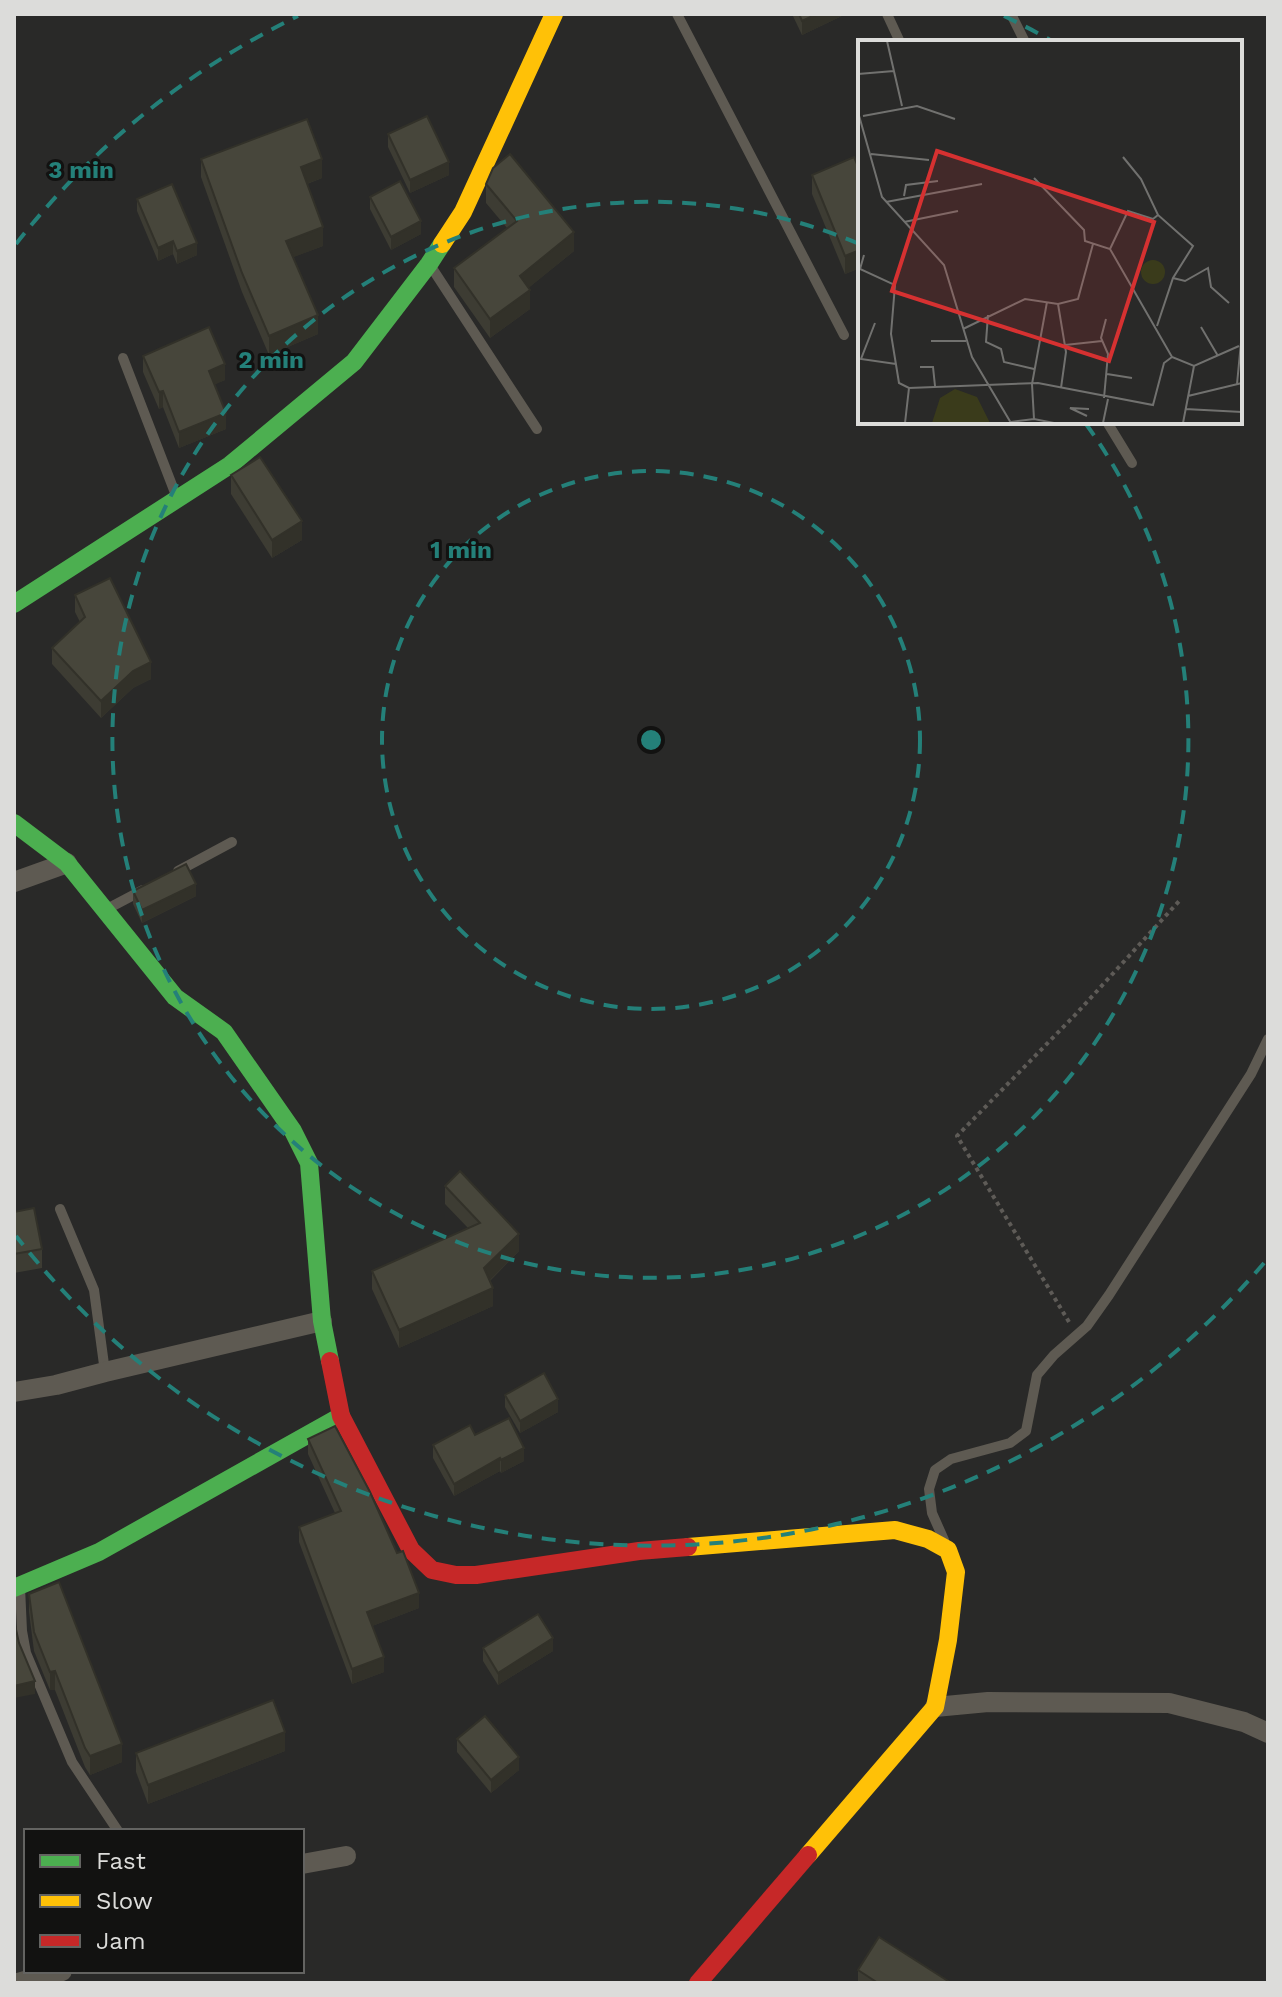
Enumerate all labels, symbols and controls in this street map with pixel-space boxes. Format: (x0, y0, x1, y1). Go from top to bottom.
inset map (858, 40, 1242, 424)
text: 3 min (48, 156, 114, 184)
text: 2 min (238, 346, 304, 374)
text: 1 min (430, 536, 492, 564)
centre of rings (637, 726, 665, 754)
legend (24, 1829, 304, 1973)
text: Fast (96, 1847, 146, 1875)
text: Slow (96, 1887, 153, 1915)
text: Jam (96, 1927, 146, 1955)

